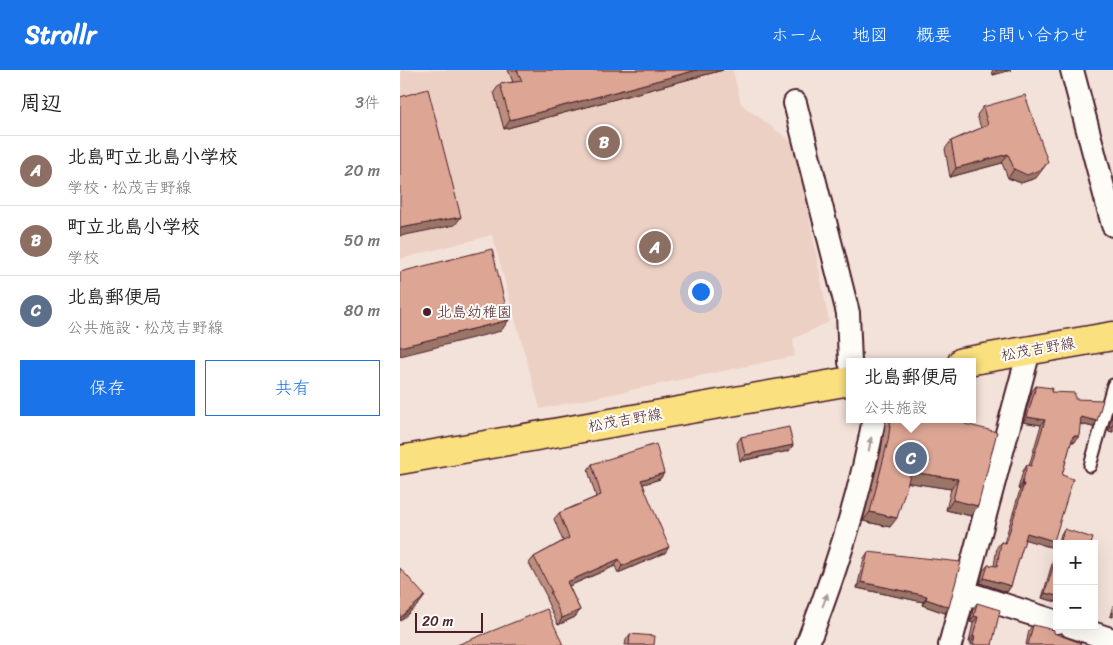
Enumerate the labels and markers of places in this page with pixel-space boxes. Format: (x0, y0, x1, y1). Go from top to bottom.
pin: B (588, 123, 620, 161)
pin: A (639, 228, 671, 266)
place label: 北島幼稚園 (437, 299, 512, 325)
marker: 北島幼稚園 (421, 306, 433, 318)
pin: C (895, 439, 927, 477)

